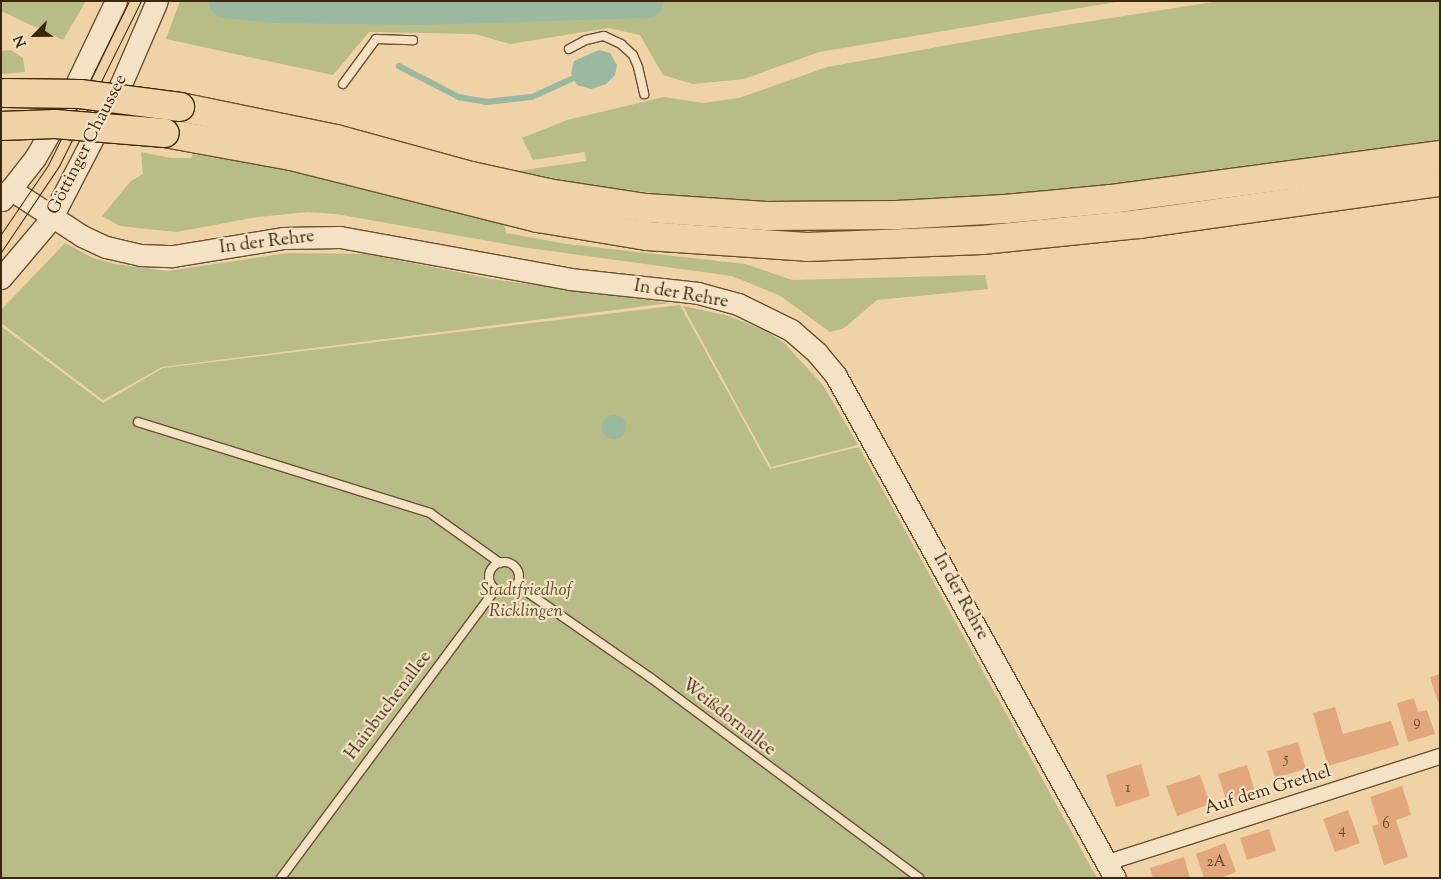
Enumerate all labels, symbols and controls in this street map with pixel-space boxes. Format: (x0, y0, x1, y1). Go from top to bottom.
north arrow (10, 10, 60, 60)
text: N (10, 32, 33, 50)
street label: Göttinger Chaussee (43, 71, 133, 219)
street label: In der Rehre (218, 226, 316, 260)
street label: In der Rehre (632, 276, 730, 314)
street label: In der Rehre (927, 550, 993, 644)
park label: Stadtfriedhof Ricklingen (480, 581, 572, 624)
street label: Hainbuchenallee (341, 647, 437, 765)
street label: Weißdornallee (677, 675, 779, 761)
house number: 9 (1413, 714, 1421, 732)
house number: 5 (1283, 751, 1289, 769)
street label: Auf dem Grethel (1202, 761, 1334, 821)
house number: 1 (1125, 780, 1131, 798)
house number: 6 (1382, 816, 1390, 834)
house number: 4 (1338, 822, 1346, 840)
house number: 2A (1206, 854, 1226, 872)

